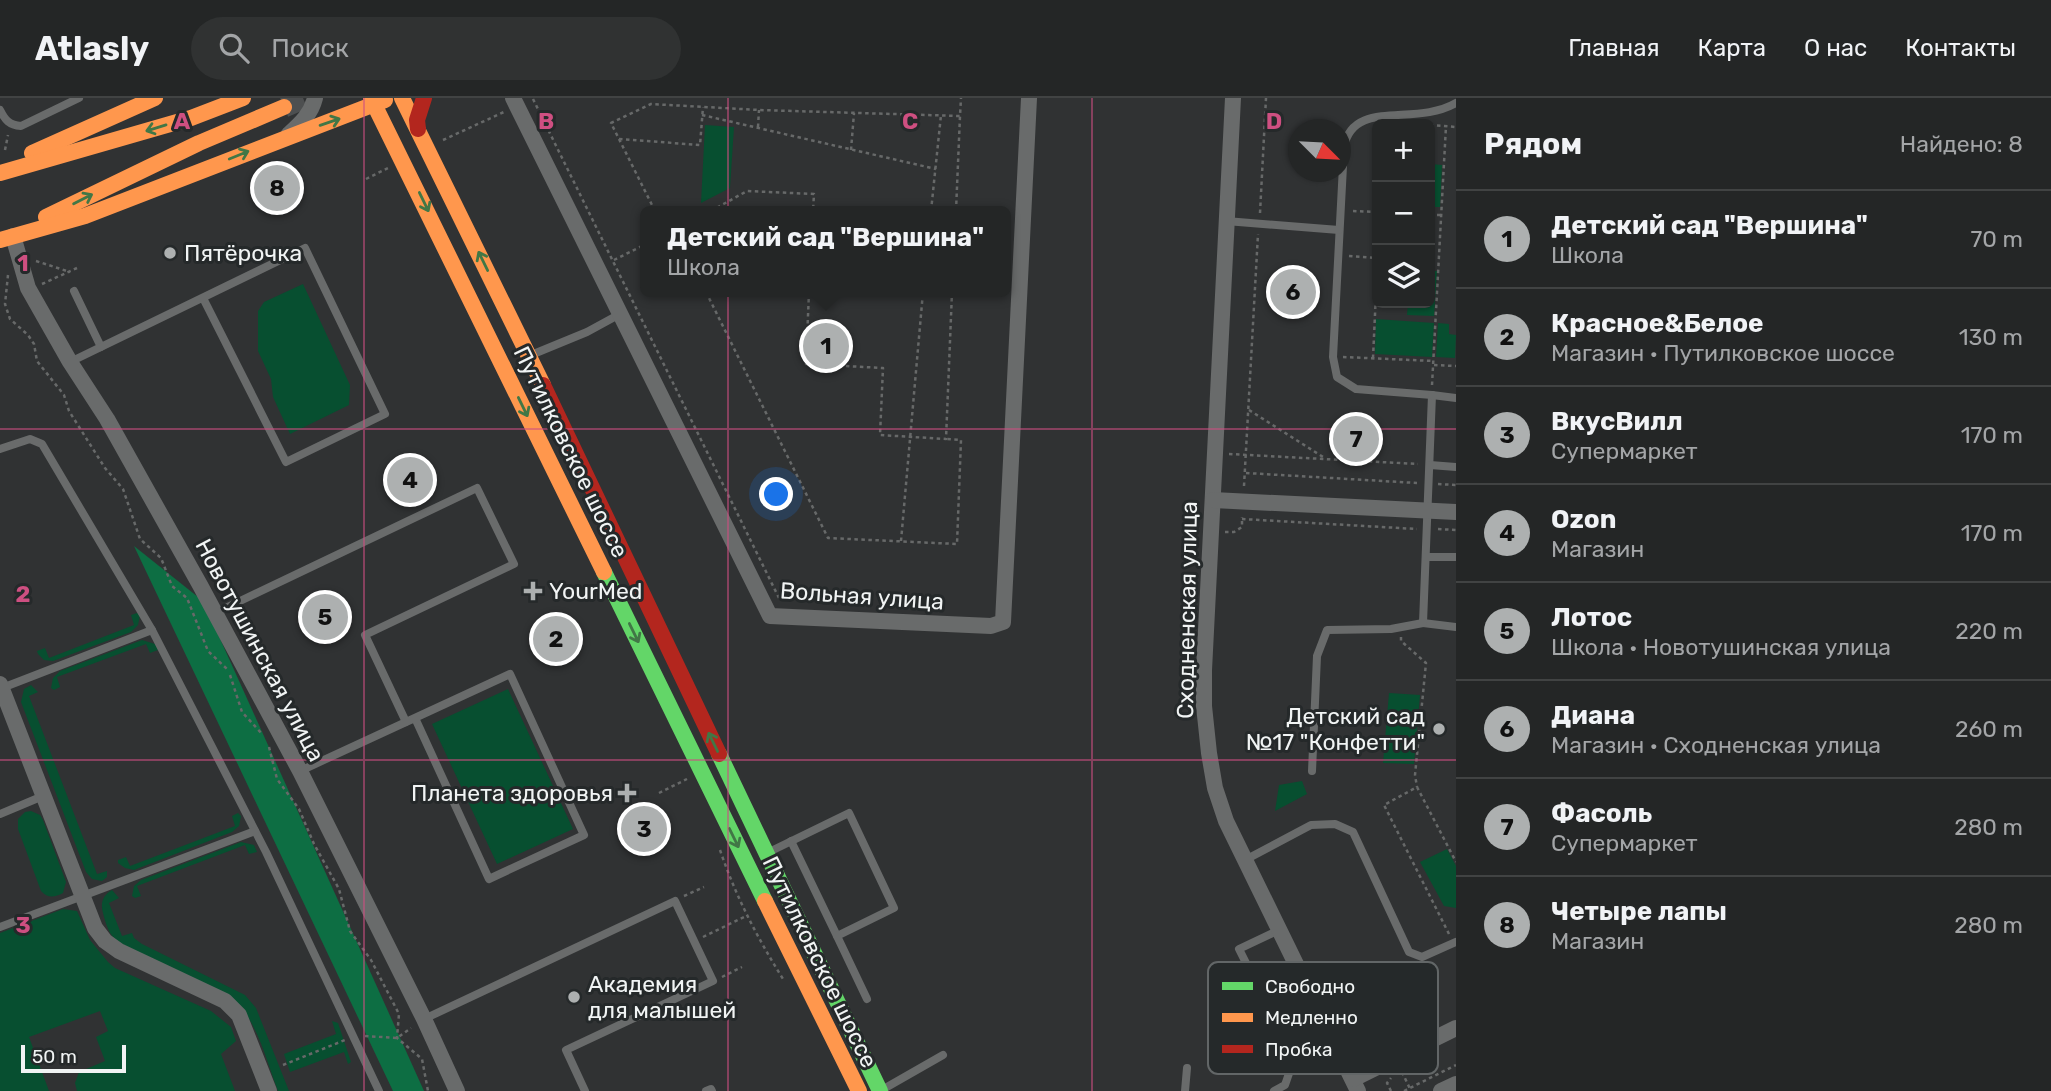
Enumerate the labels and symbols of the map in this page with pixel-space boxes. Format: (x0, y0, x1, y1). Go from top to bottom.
text: A (174, 107, 191, 135)
text: B (538, 107, 554, 135)
text: C (902, 107, 918, 135)
text: D (1266, 107, 1282, 135)
one-way arrow (318, 114, 340, 127)
north arrow (1288, 119, 1351, 182)
one-way arrow (145, 123, 167, 136)
one-way arrow (228, 148, 250, 161)
pin: 8 (254, 162, 300, 214)
one-way arrow (72, 191, 93, 205)
one-way arrow (417, 191, 431, 212)
place label: Пятёрочка (184, 239, 302, 267)
marker: Пятёрочка (162, 245, 178, 261)
text: 1 (17, 249, 29, 277)
one-way arrow (475, 251, 489, 272)
pin: 6 (1270, 266, 1316, 318)
pin: 1 (803, 320, 849, 372)
street label: Путилковское шоссе (508, 342, 634, 562)
one-way arrow (517, 396, 531, 417)
pin: 7 (1333, 413, 1379, 465)
pin: 4 (387, 454, 433, 506)
your location (759, 477, 793, 511)
street label: Сходненская улица (1171, 501, 1203, 719)
street label: Новотушинская улица (189, 534, 331, 766)
street label: Вольная улица (779, 576, 945, 616)
place label: YourMed (549, 577, 643, 605)
text: 2 (16, 580, 30, 608)
marker: YourMed (523, 581, 543, 601)
pin: 5 (302, 591, 348, 643)
pin: 2 (533, 613, 579, 665)
one-way arrow (628, 622, 641, 643)
place label: Детский сад №17 "Конфетти" (1246, 702, 1425, 756)
marker: Детский сад №17 "Конфетти" (1431, 721, 1447, 737)
one-way arrow (706, 732, 720, 753)
place label: Планета здоровья (411, 779, 613, 807)
marker: Планета здоровья (619, 785, 635, 801)
pin: 3 (621, 803, 667, 855)
one-way arrow (727, 827, 741, 848)
street label: Путилковское шоссе (757, 852, 883, 1072)
text: 3 (15, 911, 31, 939)
legend (1208, 962, 1438, 1074)
place label: Академия для малышей (588, 970, 736, 1024)
text: Свободно (1265, 975, 1355, 998)
marker: Академия для малышей (566, 989, 582, 1005)
text: Медленно (1265, 1006, 1358, 1029)
text: Пробка (1265, 1038, 1333, 1061)
scale bar (21, 1042, 126, 1074)

